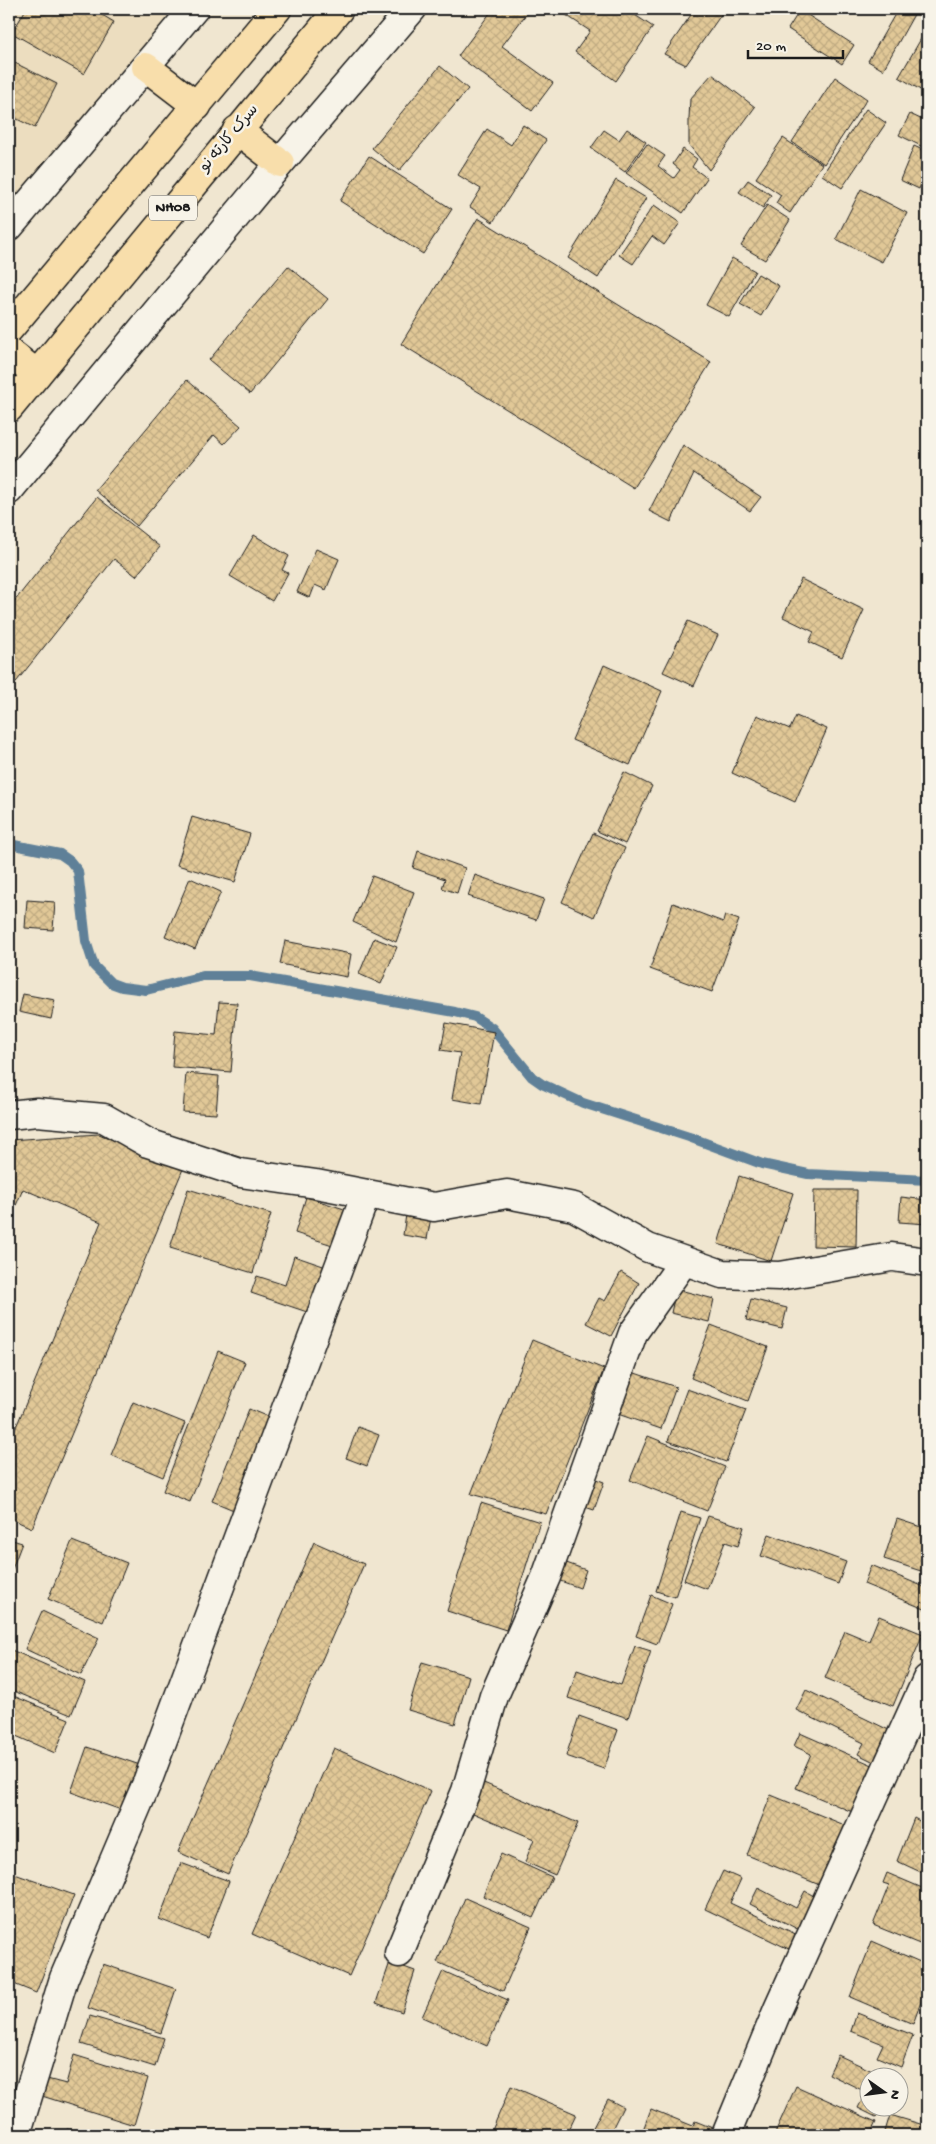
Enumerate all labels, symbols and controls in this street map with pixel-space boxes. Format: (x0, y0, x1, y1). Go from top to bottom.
scale bar (748, 28, 844, 60)
text: 20 m (756, 38, 786, 56)
street label: سرک کارته نو (195, 101, 264, 178)
road number: NH08 (149, 196, 197, 220)
north arrow (858, 2066, 908, 2116)
text: N (885, 2088, 904, 2101)

